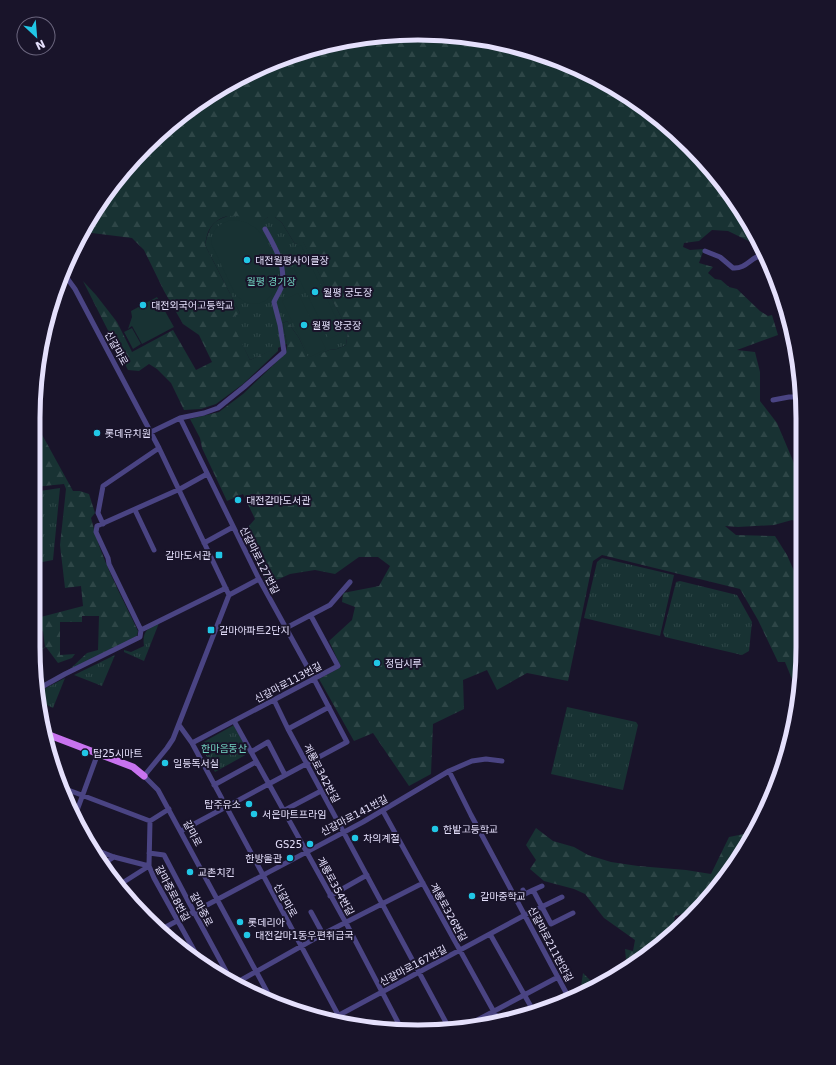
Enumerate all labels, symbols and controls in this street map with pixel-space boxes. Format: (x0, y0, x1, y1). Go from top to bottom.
north arrow (16, 16, 56, 56)
text: N (33, 37, 47, 52)
marker: 대전월평사이클장 (242, 255, 252, 265)
place label: 대전월평사이클장 (255, 255, 329, 266)
park label: 월평 경기장 (246, 276, 296, 287)
marker: 월평 궁도장 (310, 287, 320, 297)
place label: 월평 궁도장 (323, 287, 372, 298)
marker: 대전외국어고등학교 (138, 300, 148, 310)
place label: 대전외국어고등학교 (151, 300, 234, 311)
marker: 월평 양궁장 (299, 320, 309, 330)
place label: 월평 양궁장 (312, 320, 361, 331)
street label: 신갈마로 (103, 329, 130, 367)
marker: 롯데유치원 (92, 428, 102, 438)
place label: 롯데유치원 (105, 428, 151, 439)
marker: 대전갈마도서관 (233, 495, 243, 505)
place label: 대전갈마도서관 (246, 495, 311, 506)
street label: 신갈마로127번길 (238, 525, 281, 596)
place label: 갈마도서관 (165, 550, 212, 561)
marker: 갈마도서관 (214, 550, 224, 560)
marker: 갈마아파트2단지 (206, 625, 216, 635)
place label: 갈마아파트2단지 (219, 625, 290, 636)
marker: 정담시루 (372, 658, 382, 668)
place label: 정담시루 (385, 658, 422, 669)
street label: 신갈마로113번길 (253, 660, 324, 705)
street label: 계룡로342번길 (301, 742, 342, 805)
park label: 한마음동산 (201, 743, 247, 754)
marker: 탑25시마트 (80, 748, 90, 758)
place label: 탑25시마트 (93, 748, 143, 759)
marker: 일등독서실 (160, 758, 170, 768)
place label: 일등독서실 (173, 758, 219, 769)
street label: 신갈마로141번길 (319, 793, 390, 838)
place label: 탑주유소 (204, 799, 241, 810)
marker: 탑주유소 (244, 799, 254, 809)
marker: 서은마트프라임 (249, 809, 259, 819)
place label: 서은마트프라임 (262, 809, 326, 820)
street label: 갈마로 (181, 818, 204, 848)
marker: 한밭고등학교 (430, 824, 440, 834)
place label: 한밭고등학교 (443, 824, 498, 835)
marker: 차의계절 (350, 833, 360, 843)
place label: 차의계절 (363, 833, 400, 844)
place label: GS25 (275, 839, 302, 850)
marker: GS25 (305, 839, 315, 849)
place label: 한방울관 (245, 853, 283, 864)
marker: 한방울관 (285, 853, 295, 863)
street label: 계룡로354번길 (315, 855, 356, 917)
street label: 갈마중로8번길 (153, 863, 192, 923)
marker: 교촌치킨 (185, 867, 195, 877)
place label: 교촌치킨 (198, 867, 235, 878)
street label: 신갈마로 (272, 881, 299, 919)
street label: 계룡로326번길 (428, 881, 469, 943)
street label: 갈마중로 (188, 890, 215, 928)
marker: 갈마중학교 (467, 891, 477, 901)
place label: 갈마중학교 (480, 891, 526, 902)
street label: 신갈마로211번안길 (526, 905, 575, 984)
marker: 롯데리아 (235, 917, 245, 927)
place label: 롯데리아 (248, 917, 286, 928)
marker: 대전갈마1동우편취급국 (242, 930, 252, 940)
place label: 대전갈마1동우편취급국 (255, 930, 353, 941)
street label: 신갈마로167번길 (378, 943, 449, 988)

